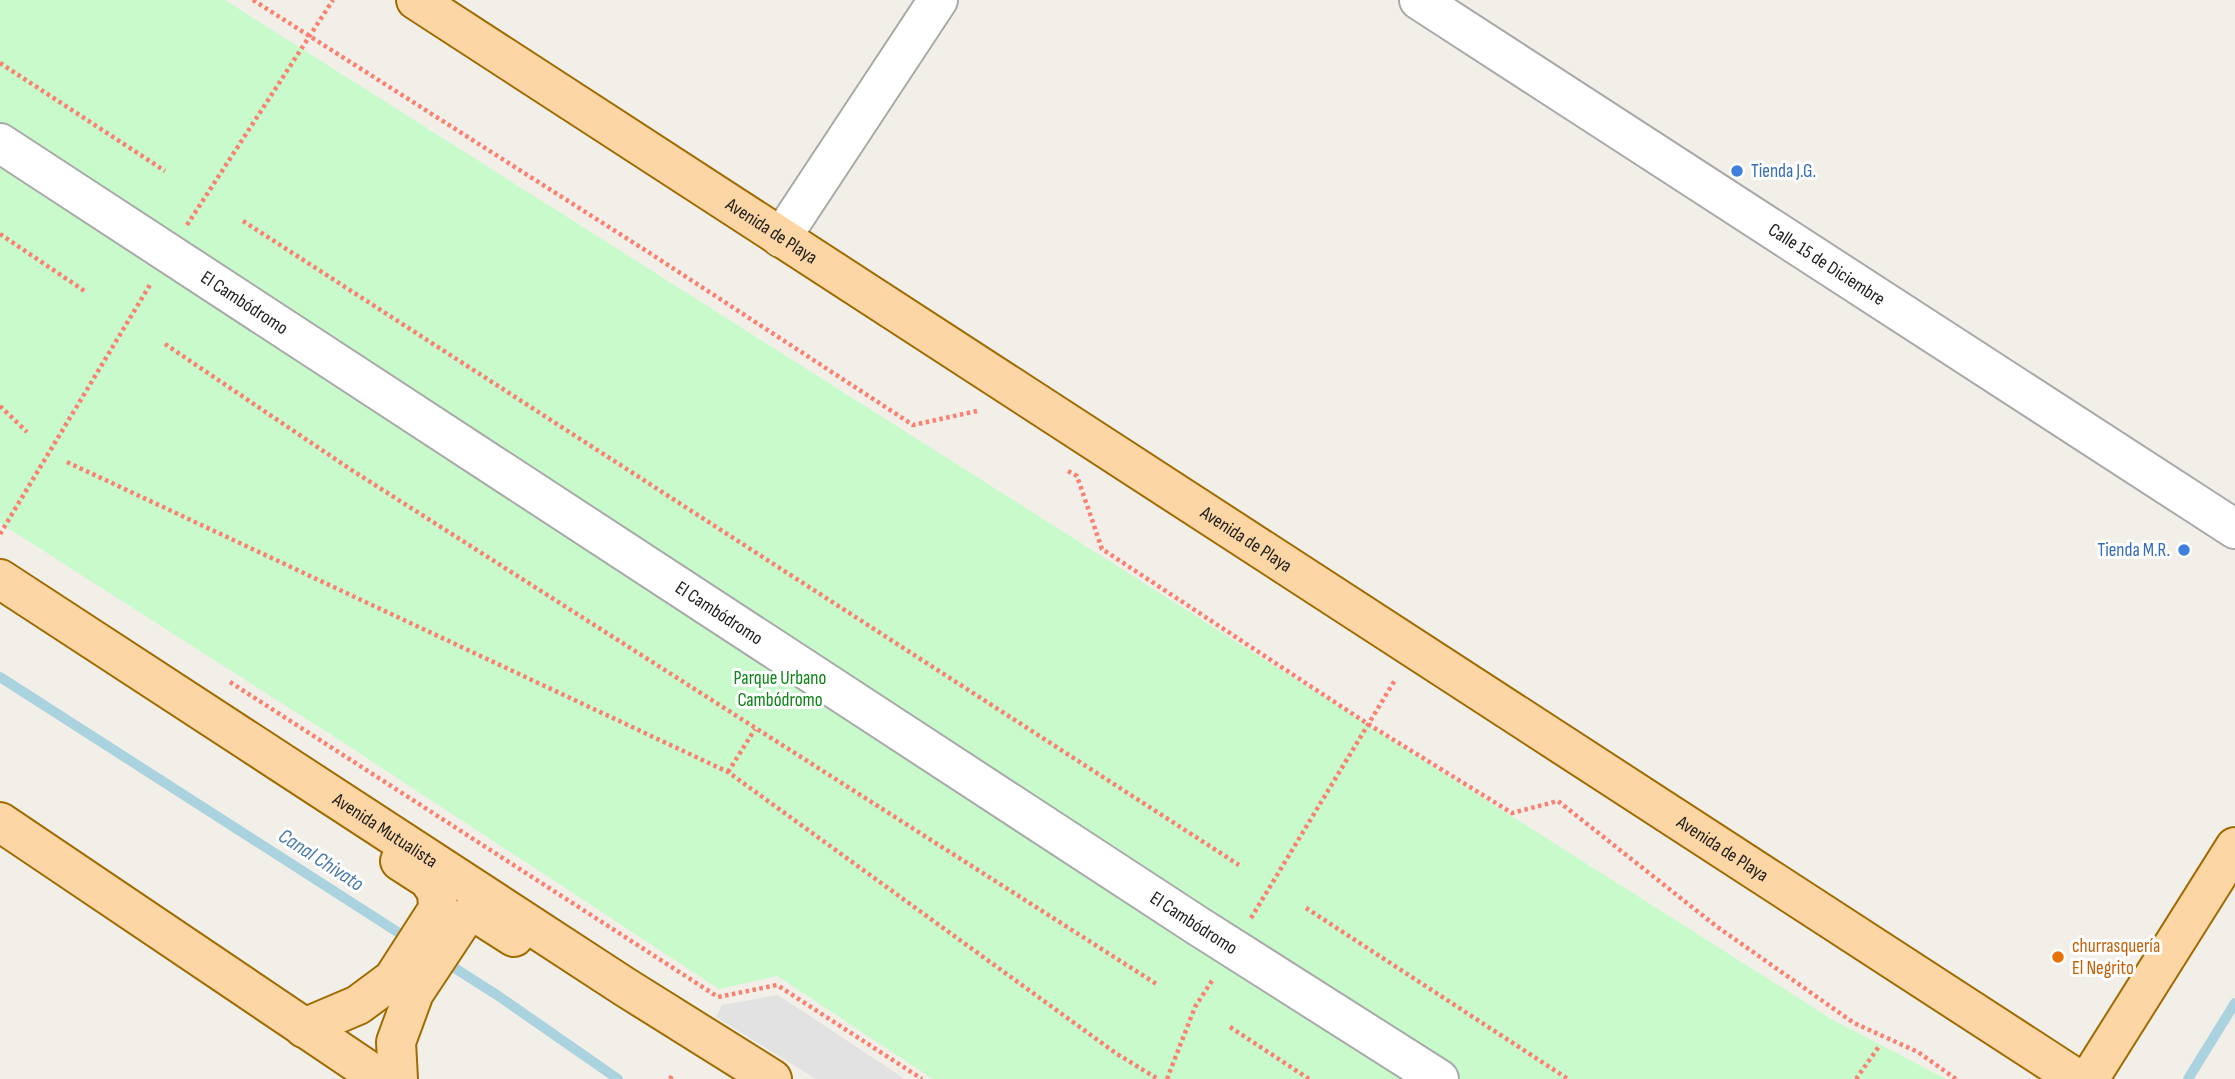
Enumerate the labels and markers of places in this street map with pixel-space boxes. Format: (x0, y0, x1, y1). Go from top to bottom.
place label: Tienda J.G. (1751, 160, 1816, 183)
marker: Tienda J.G. (1729, 163, 1745, 179)
place label: Tienda M.R. (2097, 539, 2170, 562)
marker: Tienda M.R. (2176, 542, 2192, 558)
place label: churrasquería El Negrito (2072, 935, 2160, 980)
marker: churrasquería El Negrito (2050, 949, 2066, 965)

